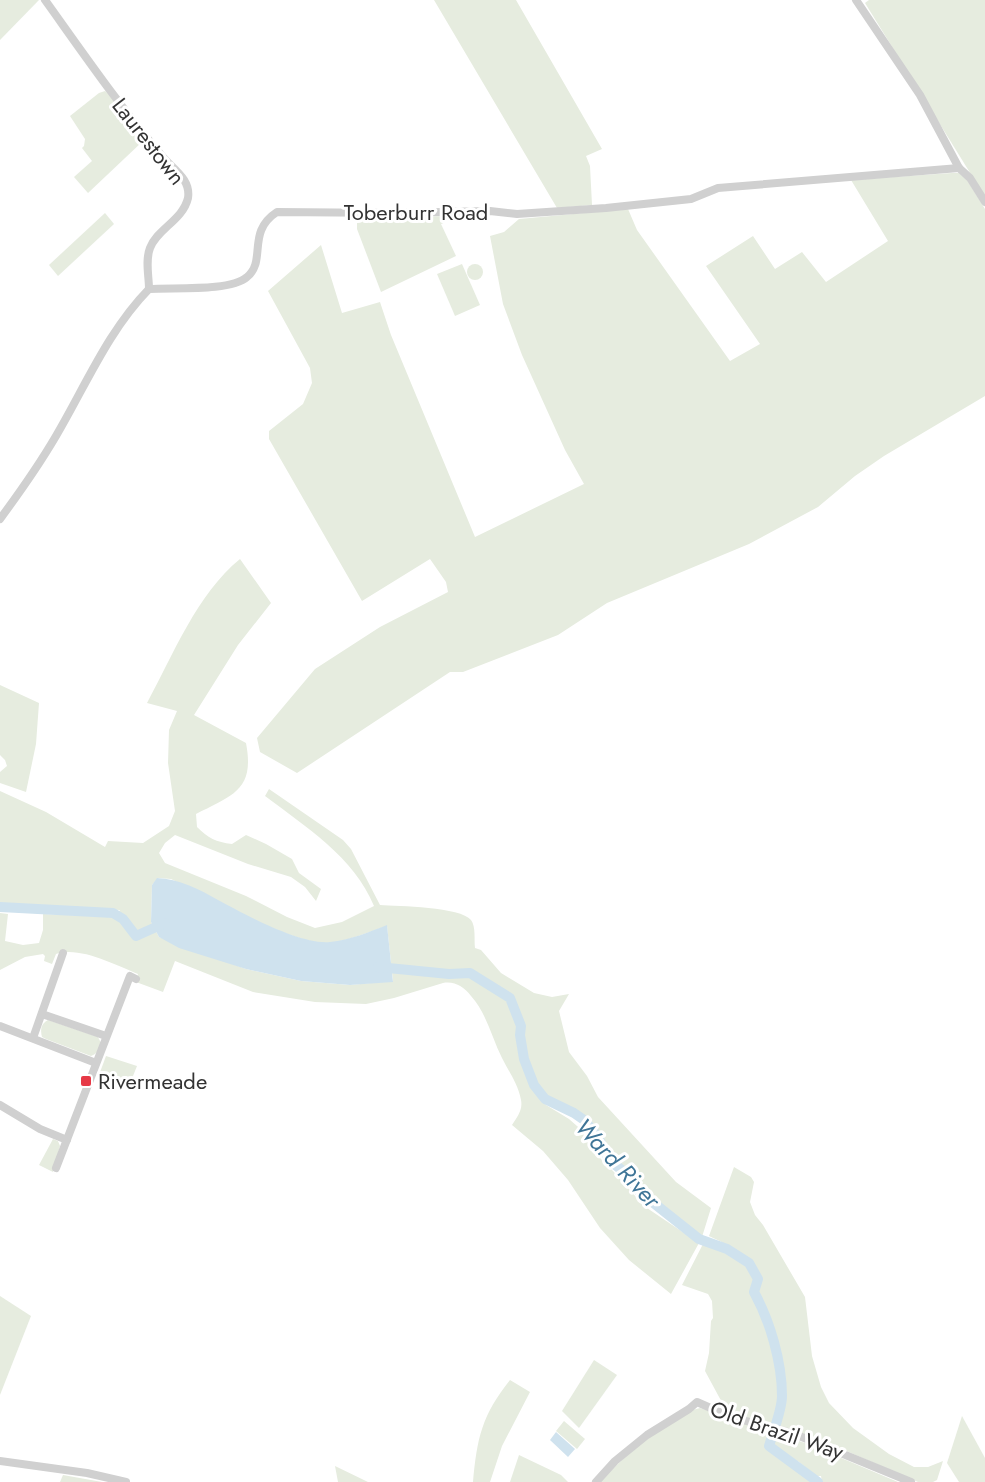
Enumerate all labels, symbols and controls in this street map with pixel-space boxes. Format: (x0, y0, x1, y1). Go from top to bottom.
street label: Laurestown (105, 91, 193, 191)
street label: Toberburr Road (344, 196, 488, 228)
place label: Rivermeade (98, 1065, 207, 1097)
marker: Rivermeade (79, 1074, 93, 1088)
water label: Ward River (567, 1110, 670, 1217)
street label: Old Brazil Way (706, 1392, 848, 1468)

